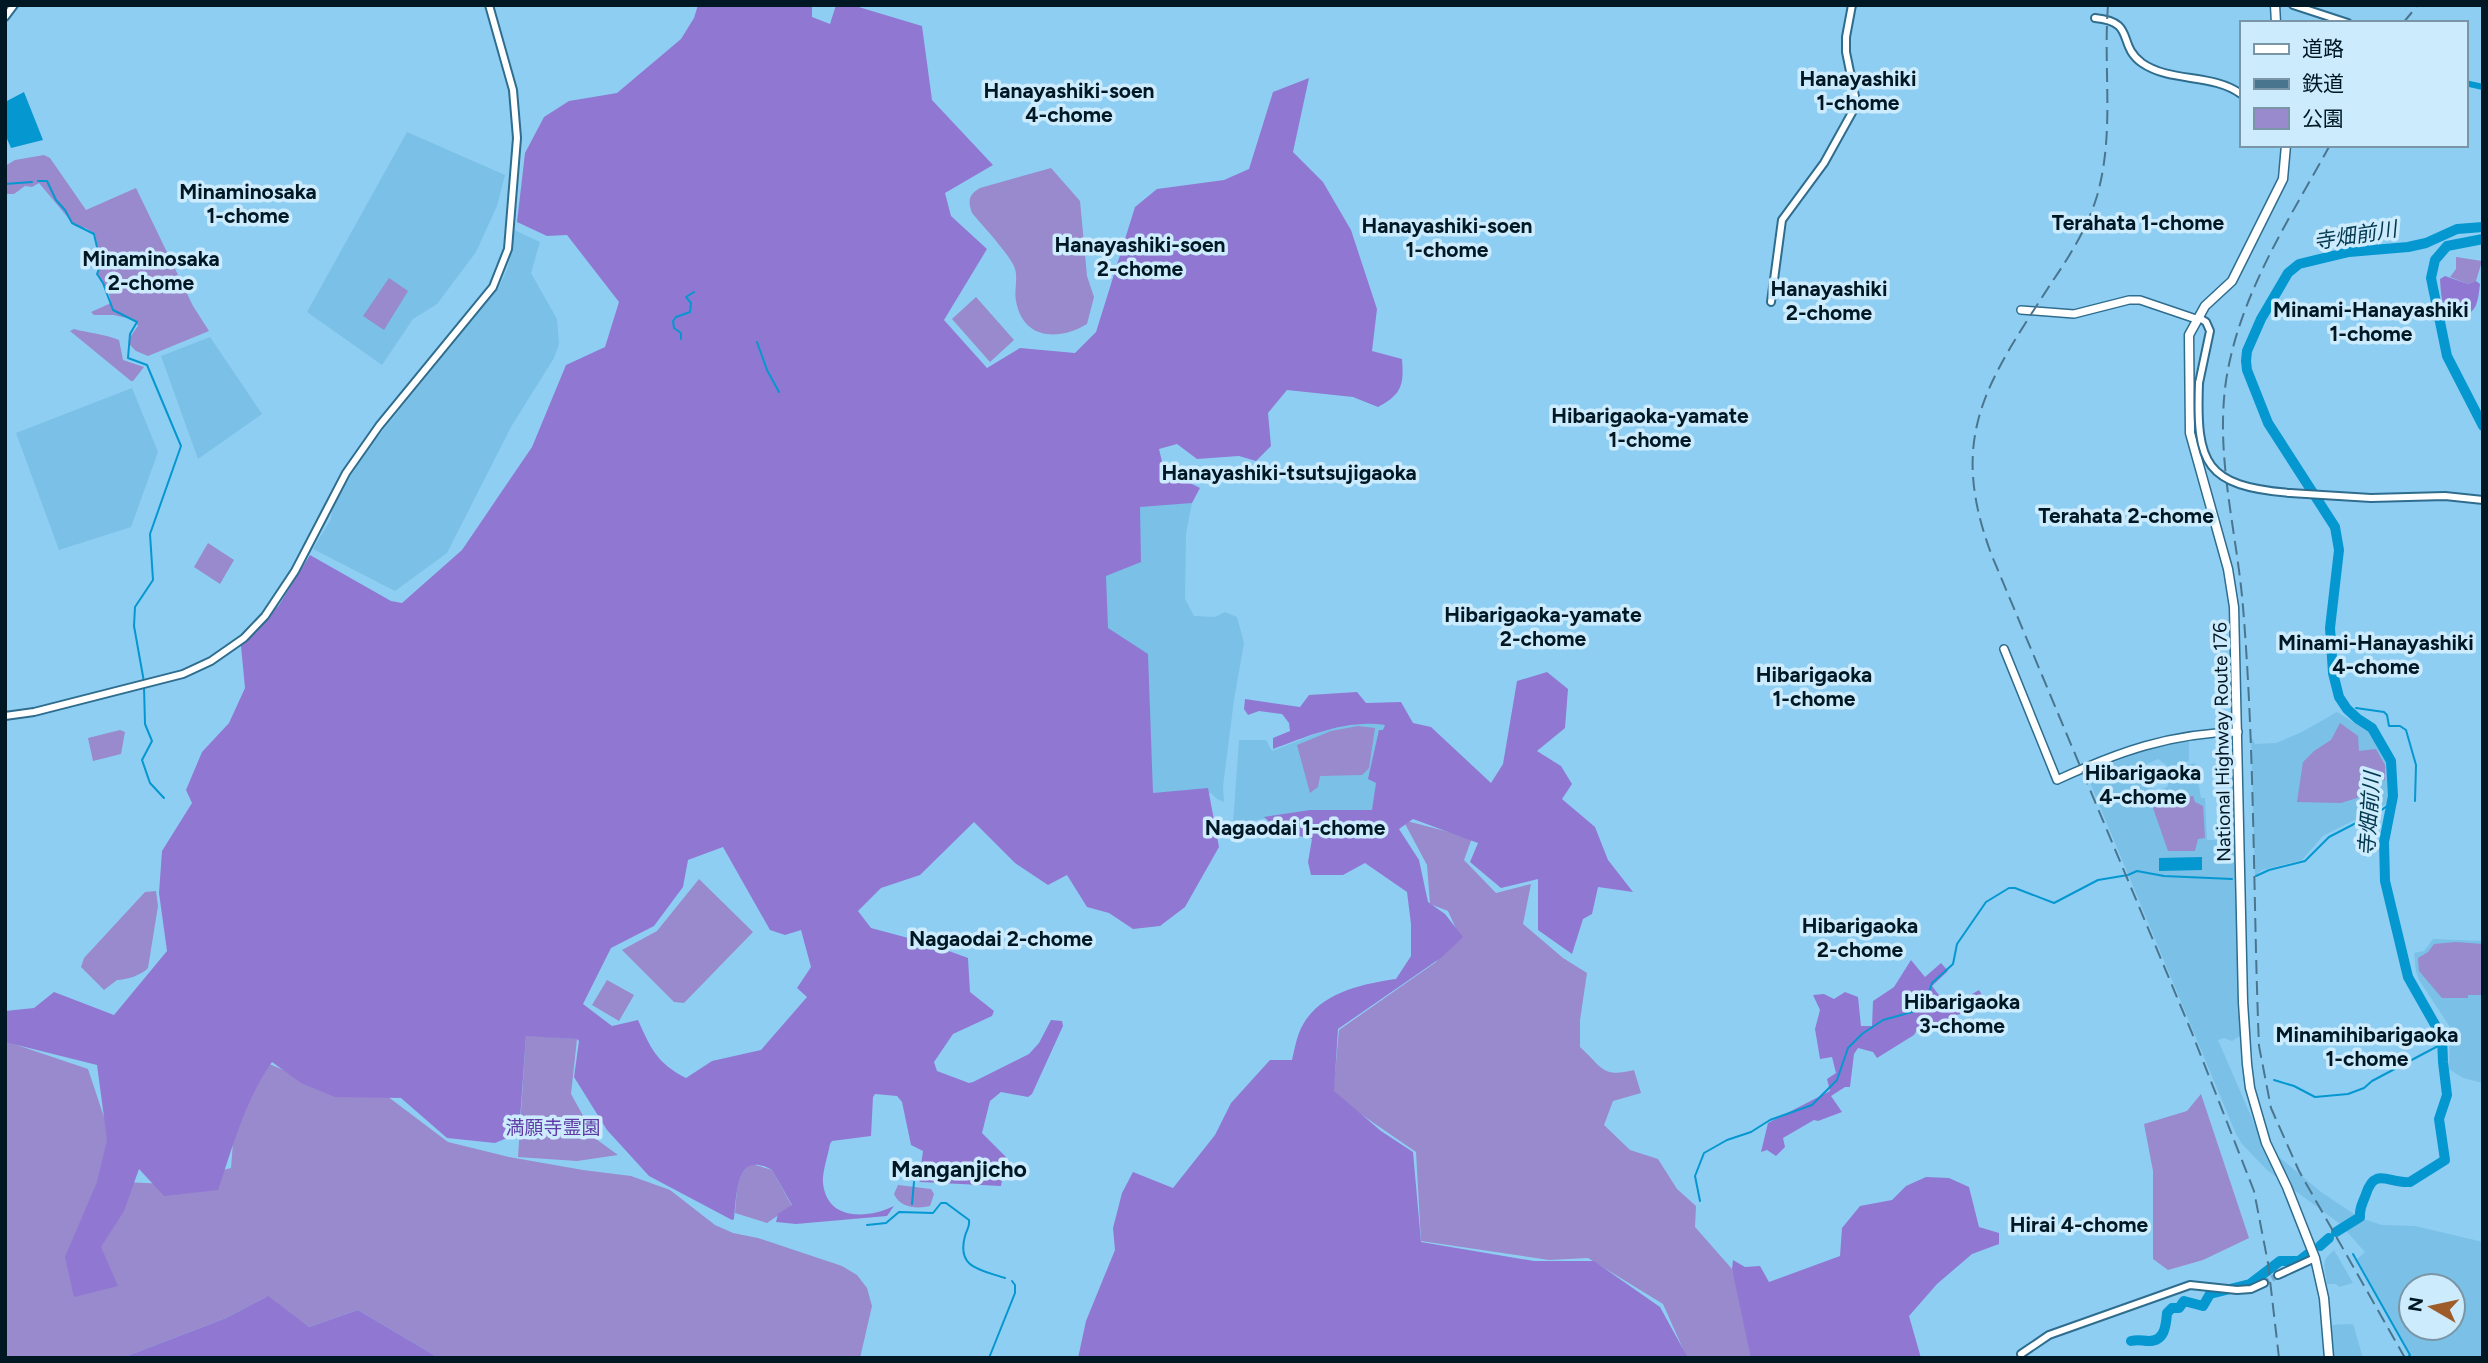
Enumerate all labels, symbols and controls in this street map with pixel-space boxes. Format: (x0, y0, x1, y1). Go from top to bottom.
legend (2240, 21, 2467, 147)
text: 道路 (2302, 36, 2344, 61)
district label: Hanayashiki 1-chome (1800, 66, 1916, 115)
text: 鉄道 (2302, 71, 2344, 96)
district label: Hanayashiki-soen 4-chome (984, 78, 1154, 127)
text: 公園 (2302, 106, 2344, 131)
district label: Minaminosaka 1-chome (179, 179, 317, 228)
district label: Terahata 1-chome (2052, 210, 2225, 235)
district label: Hanayashiki-soen 1-chome (1362, 213, 1532, 262)
water label: 寺畑前川 (2312, 216, 2400, 254)
district label: Hanayashiki-soen 2-chome (1055, 232, 1225, 281)
district label: Minaminosaka 2-chome (82, 246, 220, 295)
district label: Hanayashiki 2-chome (1771, 276, 1887, 325)
district label: Minami-Hanayashiki 1-chome (2273, 297, 2469, 346)
district label: Hibarigaoka-yamate 1-chome (1551, 403, 1749, 452)
district label: Hanayashiki-tsutsujigaoka (1161, 460, 1417, 485)
district label: Terahata 2-chome (2038, 503, 2214, 528)
district label: Hibarigaoka-yamate 2-chome (1444, 602, 1642, 651)
street label: National Highway Route 176 (2208, 622, 2236, 862)
district label: Minami-Hanayashiki 4-chome (2278, 630, 2474, 679)
district label: Hibarigaoka 1-chome (1756, 662, 1872, 711)
district label: Hibarigaoka 4-chome (2085, 760, 2201, 809)
water label: 寺畑前川 (2354, 769, 2385, 857)
district label: Nagaodai 1-chome (1205, 815, 1386, 840)
district label: Hibarigaoka 2-chome (1802, 913, 1918, 962)
district label: Nagaodai 2-chome (909, 926, 1093, 951)
district label: Hibarigaoka 3-chome (1904, 989, 2020, 1038)
district label: Minamihibarigaoka 1-chome (2275, 1022, 2459, 1071)
park label: 満願寺霊園 (505, 1116, 601, 1139)
district label: Manganjicho (891, 1155, 1027, 1183)
district label: Hirai 4-chome (2010, 1212, 2149, 1237)
north arrow (2397, 1272, 2467, 1342)
text: N (2403, 1295, 2428, 1313)

